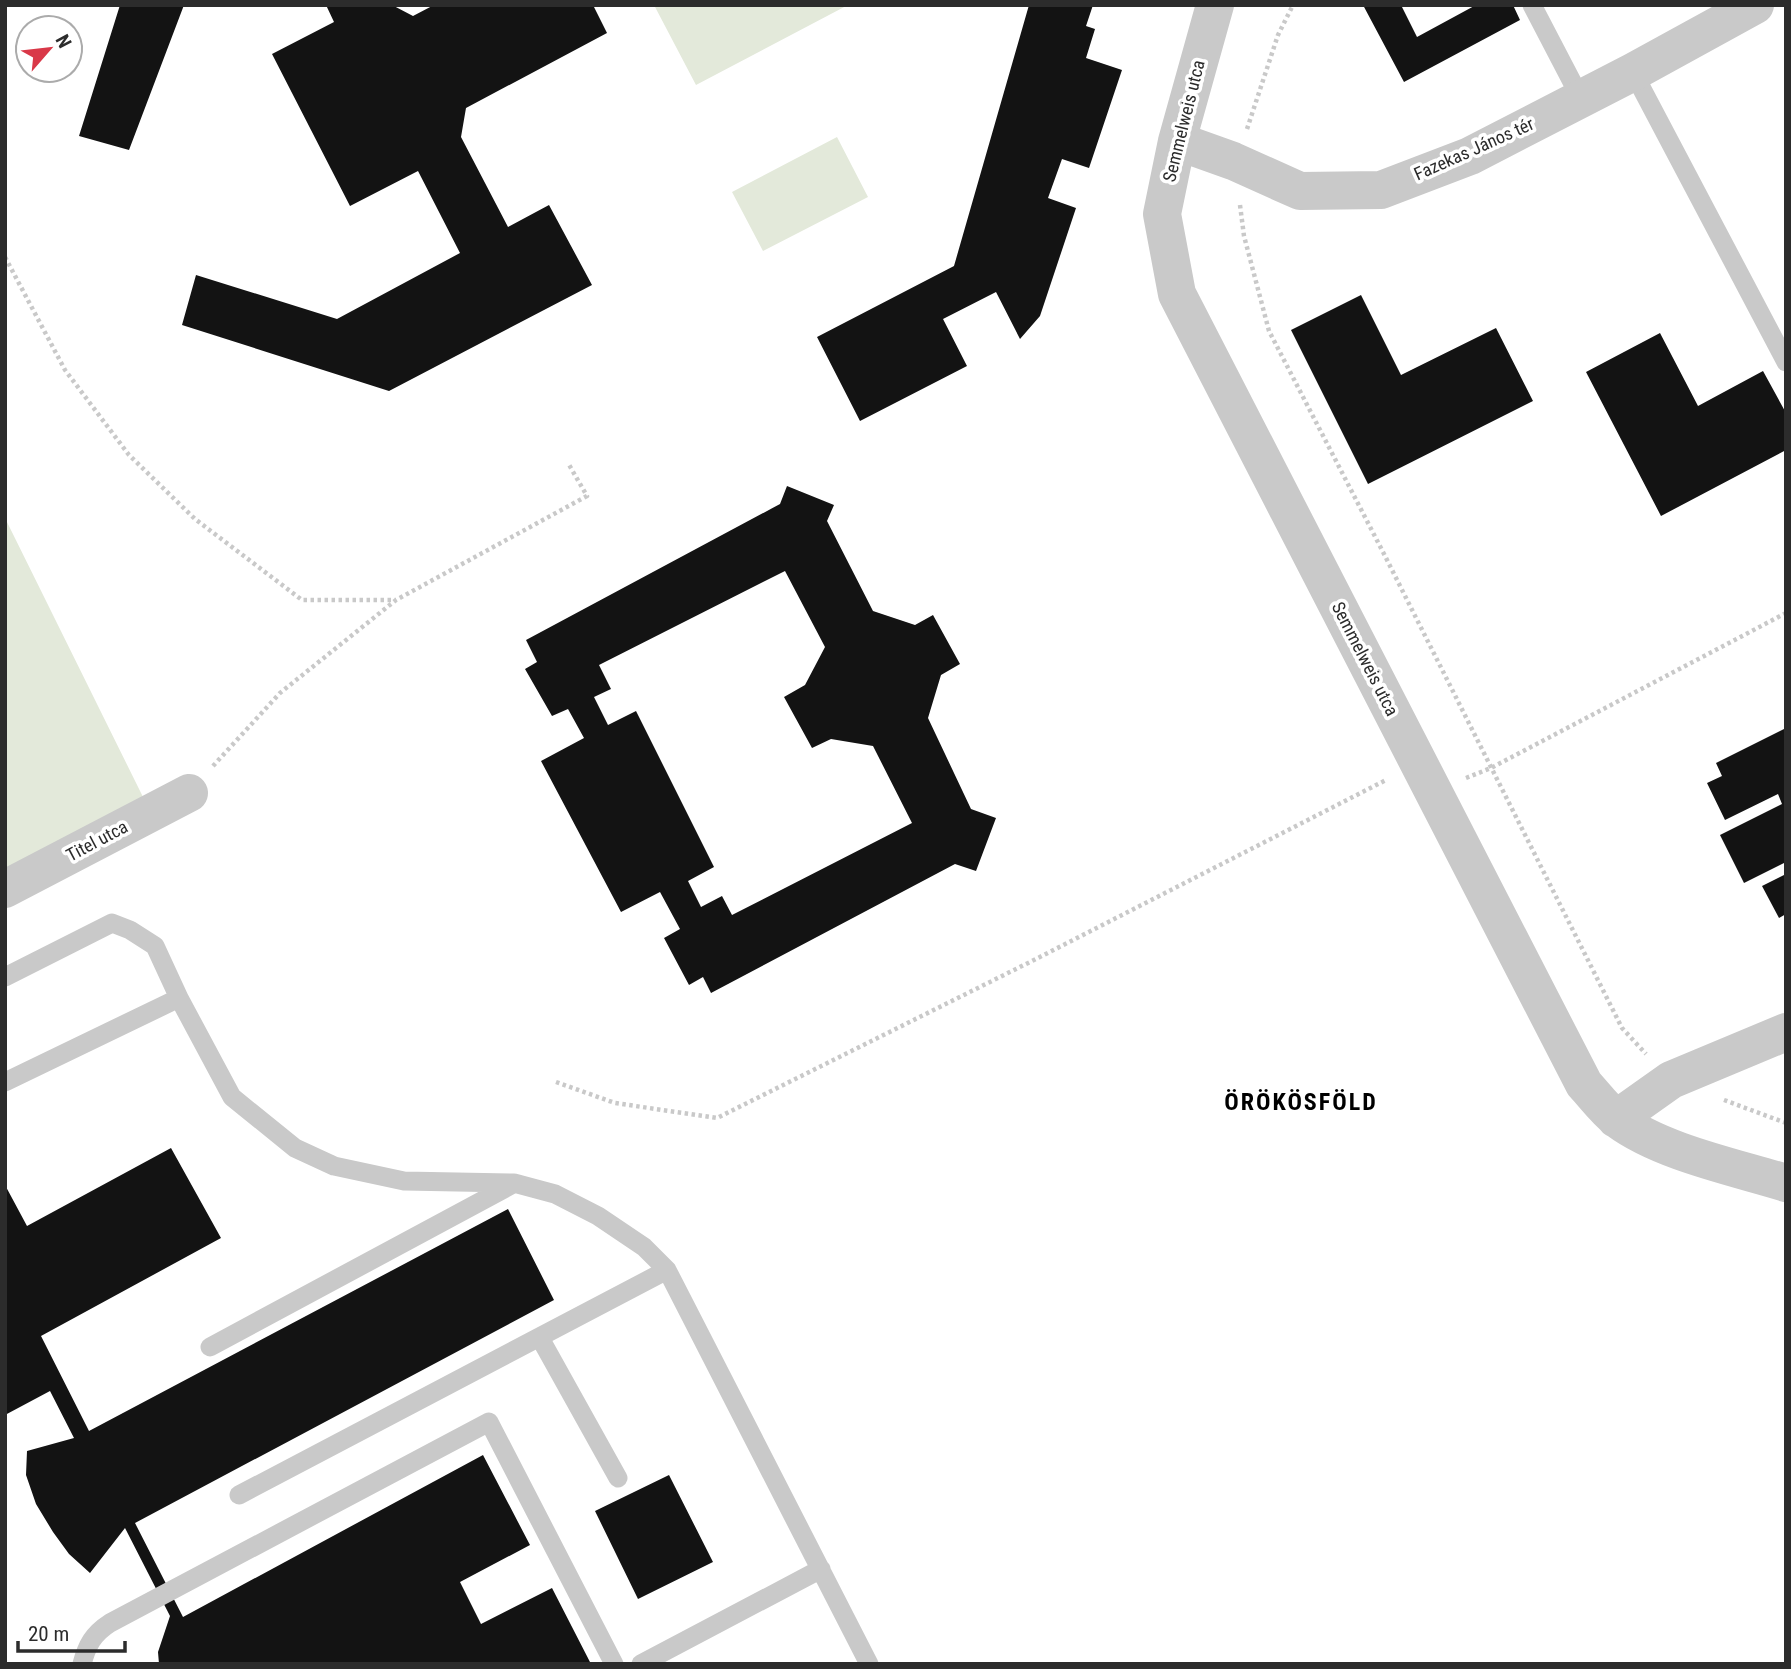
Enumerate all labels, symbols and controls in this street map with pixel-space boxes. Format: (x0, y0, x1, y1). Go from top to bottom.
north arrow (14, 14, 84, 84)
text: N (51, 31, 76, 52)
street label: Semmelweis utca (1158, 58, 1209, 184)
street label: Fazekas János tér (1411, 113, 1537, 184)
street label: Semmelweis utca (1328, 598, 1403, 719)
street label: Titel utca (62, 816, 131, 865)
district label: ÖRÖKÖSFÖLD (1224, 1088, 1378, 1116)
scale bar (18, 1610, 124, 1654)
text: 20 m (28, 1622, 69, 1646)

